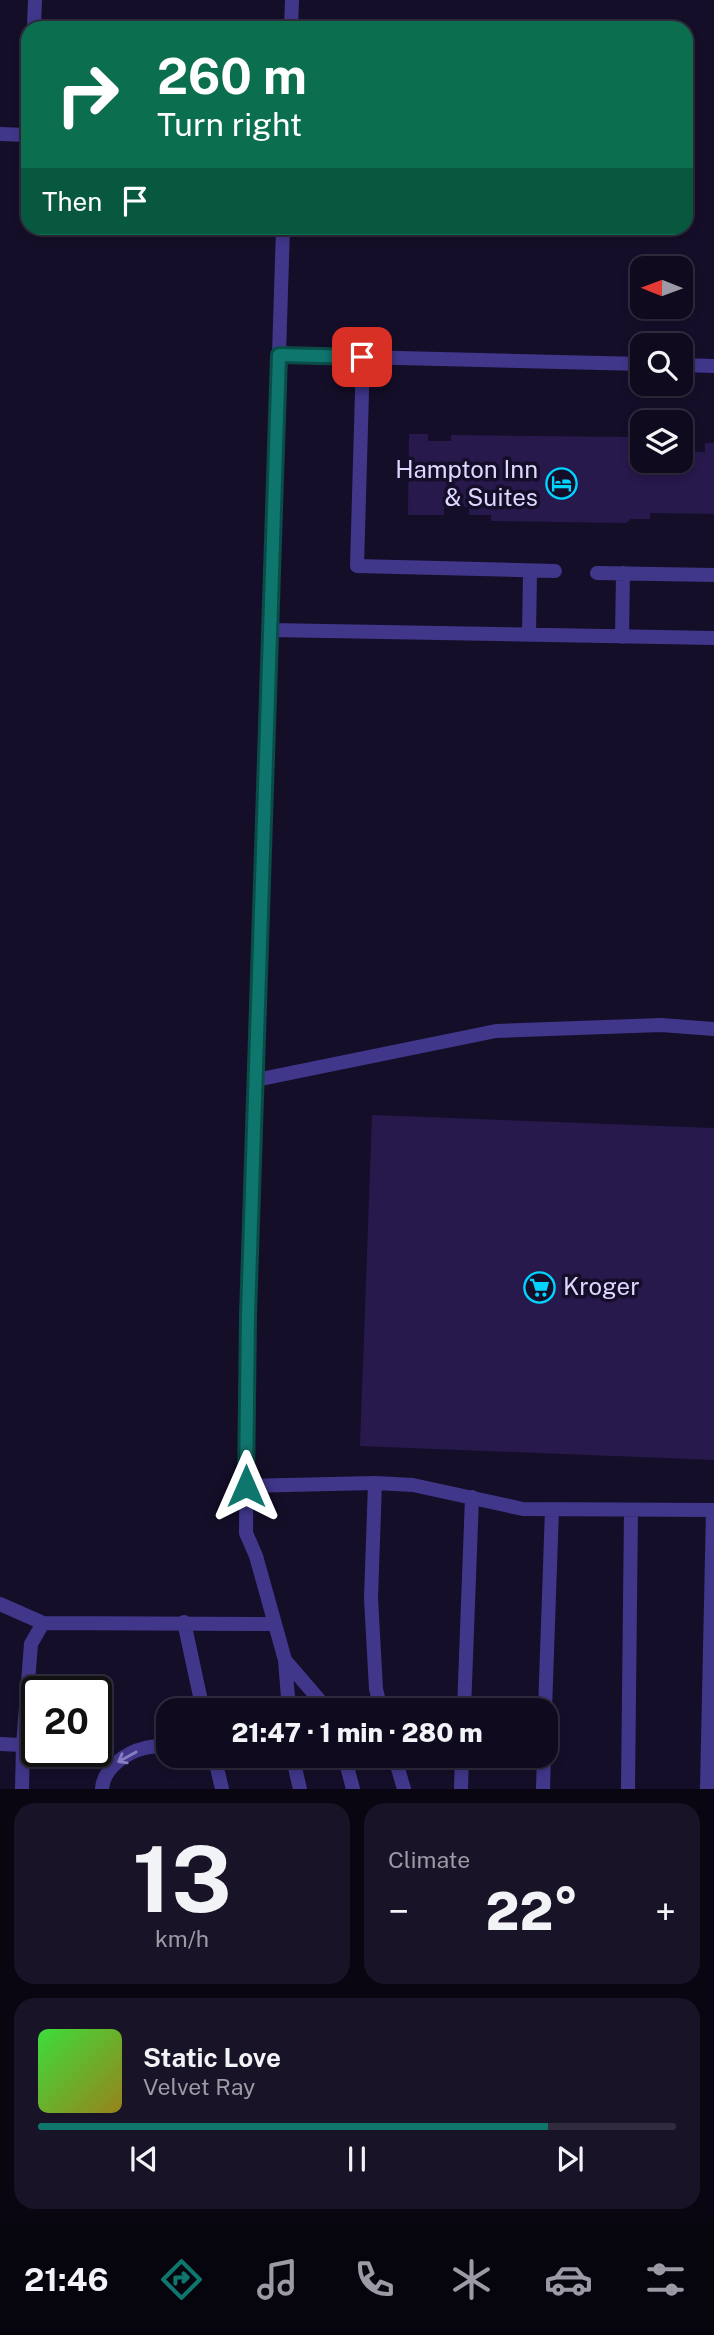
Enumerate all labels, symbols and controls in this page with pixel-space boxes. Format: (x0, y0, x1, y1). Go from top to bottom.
text: 260 m (157, 47, 307, 105)
icon: right (42, 49, 133, 140)
text: Turn right (157, 106, 302, 143)
icon: arrive (116, 182, 154, 220)
text: Then (42, 186, 102, 217)
north arrow (630, 256, 693, 318)
map controls (630, 256, 693, 473)
pin (332, 327, 392, 387)
button: search (630, 333, 693, 396)
icon: arrive (343, 338, 381, 376)
button: layers (630, 410, 693, 473)
place label: Hampton Inn & Suites (395, 455, 538, 511)
hotel icon: Hampton Inn & Suites (544, 467, 578, 501)
supermarket icon: Kroger (523, 1270, 557, 1304)
place label: Kroger (563, 1272, 640, 1300)
position arrow (209, 1449, 283, 1523)
speed limit sign: 20 (21, 1676, 112, 1767)
text: 21:47 · 1 min · 280 m (231, 1717, 483, 1748)
one-way arrow (117, 1751, 138, 1764)
text: 13 (132, 1826, 232, 1932)
text: Climate (388, 1846, 470, 1873)
text: 22° (486, 1881, 578, 1942)
text: − (388, 1889, 409, 1934)
text: + (655, 1889, 676, 1934)
text: km/h (155, 1925, 209, 1952)
text: Static Love (143, 2042, 281, 2073)
text: Velvet Ray (143, 2073, 255, 2100)
icon: previous (125, 2140, 163, 2178)
icon: pause (338, 2140, 376, 2178)
icon: next (551, 2140, 589, 2178)
icon: directions (157, 2255, 206, 2304)
icon: music (253, 2255, 302, 2304)
icon: phone (350, 2255, 399, 2304)
icon: climate (447, 2255, 496, 2304)
icon: car (544, 2255, 593, 2304)
icon: filters (641, 2255, 690, 2304)
text: 21:46 (24, 2261, 109, 2298)

